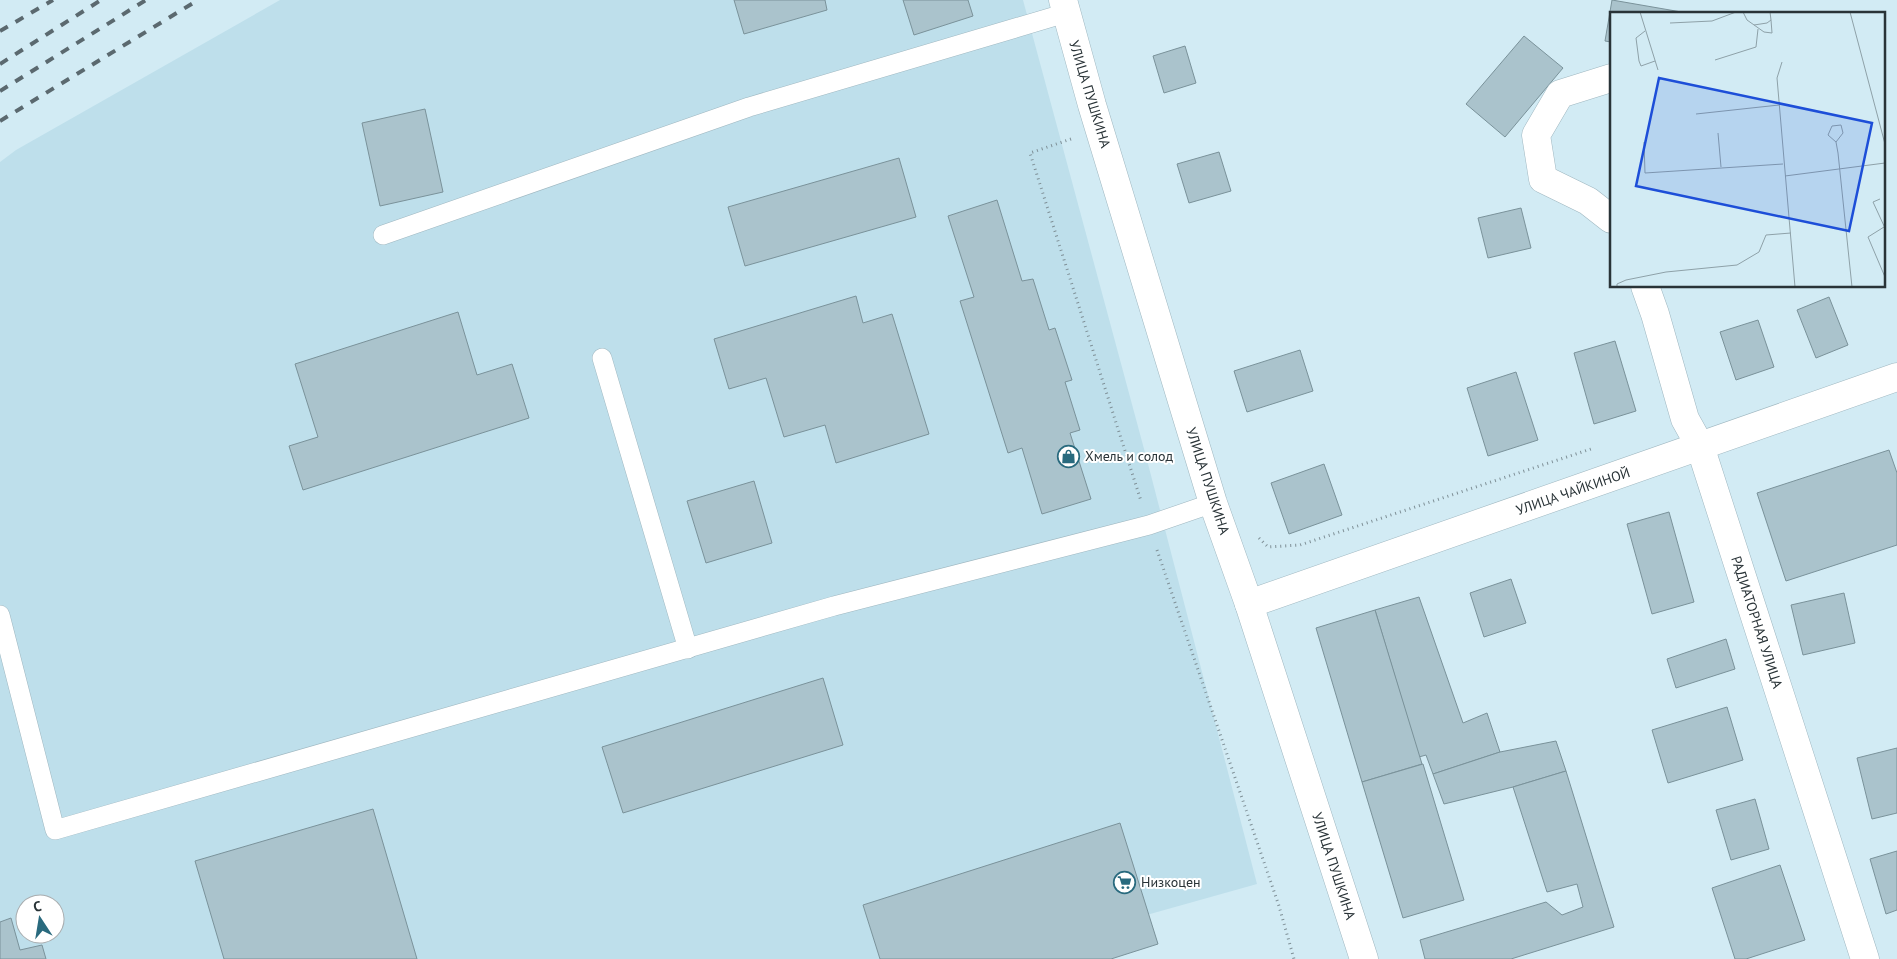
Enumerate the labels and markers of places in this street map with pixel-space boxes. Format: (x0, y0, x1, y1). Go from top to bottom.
shop icon: Хмель и солод (1057, 444, 1081, 468)
place label: Хмель и солод (1085, 447, 1174, 465)
supermarket icon: Низкоцен (1113, 870, 1137, 894)
place label: Низкоцен (1141, 873, 1201, 891)

